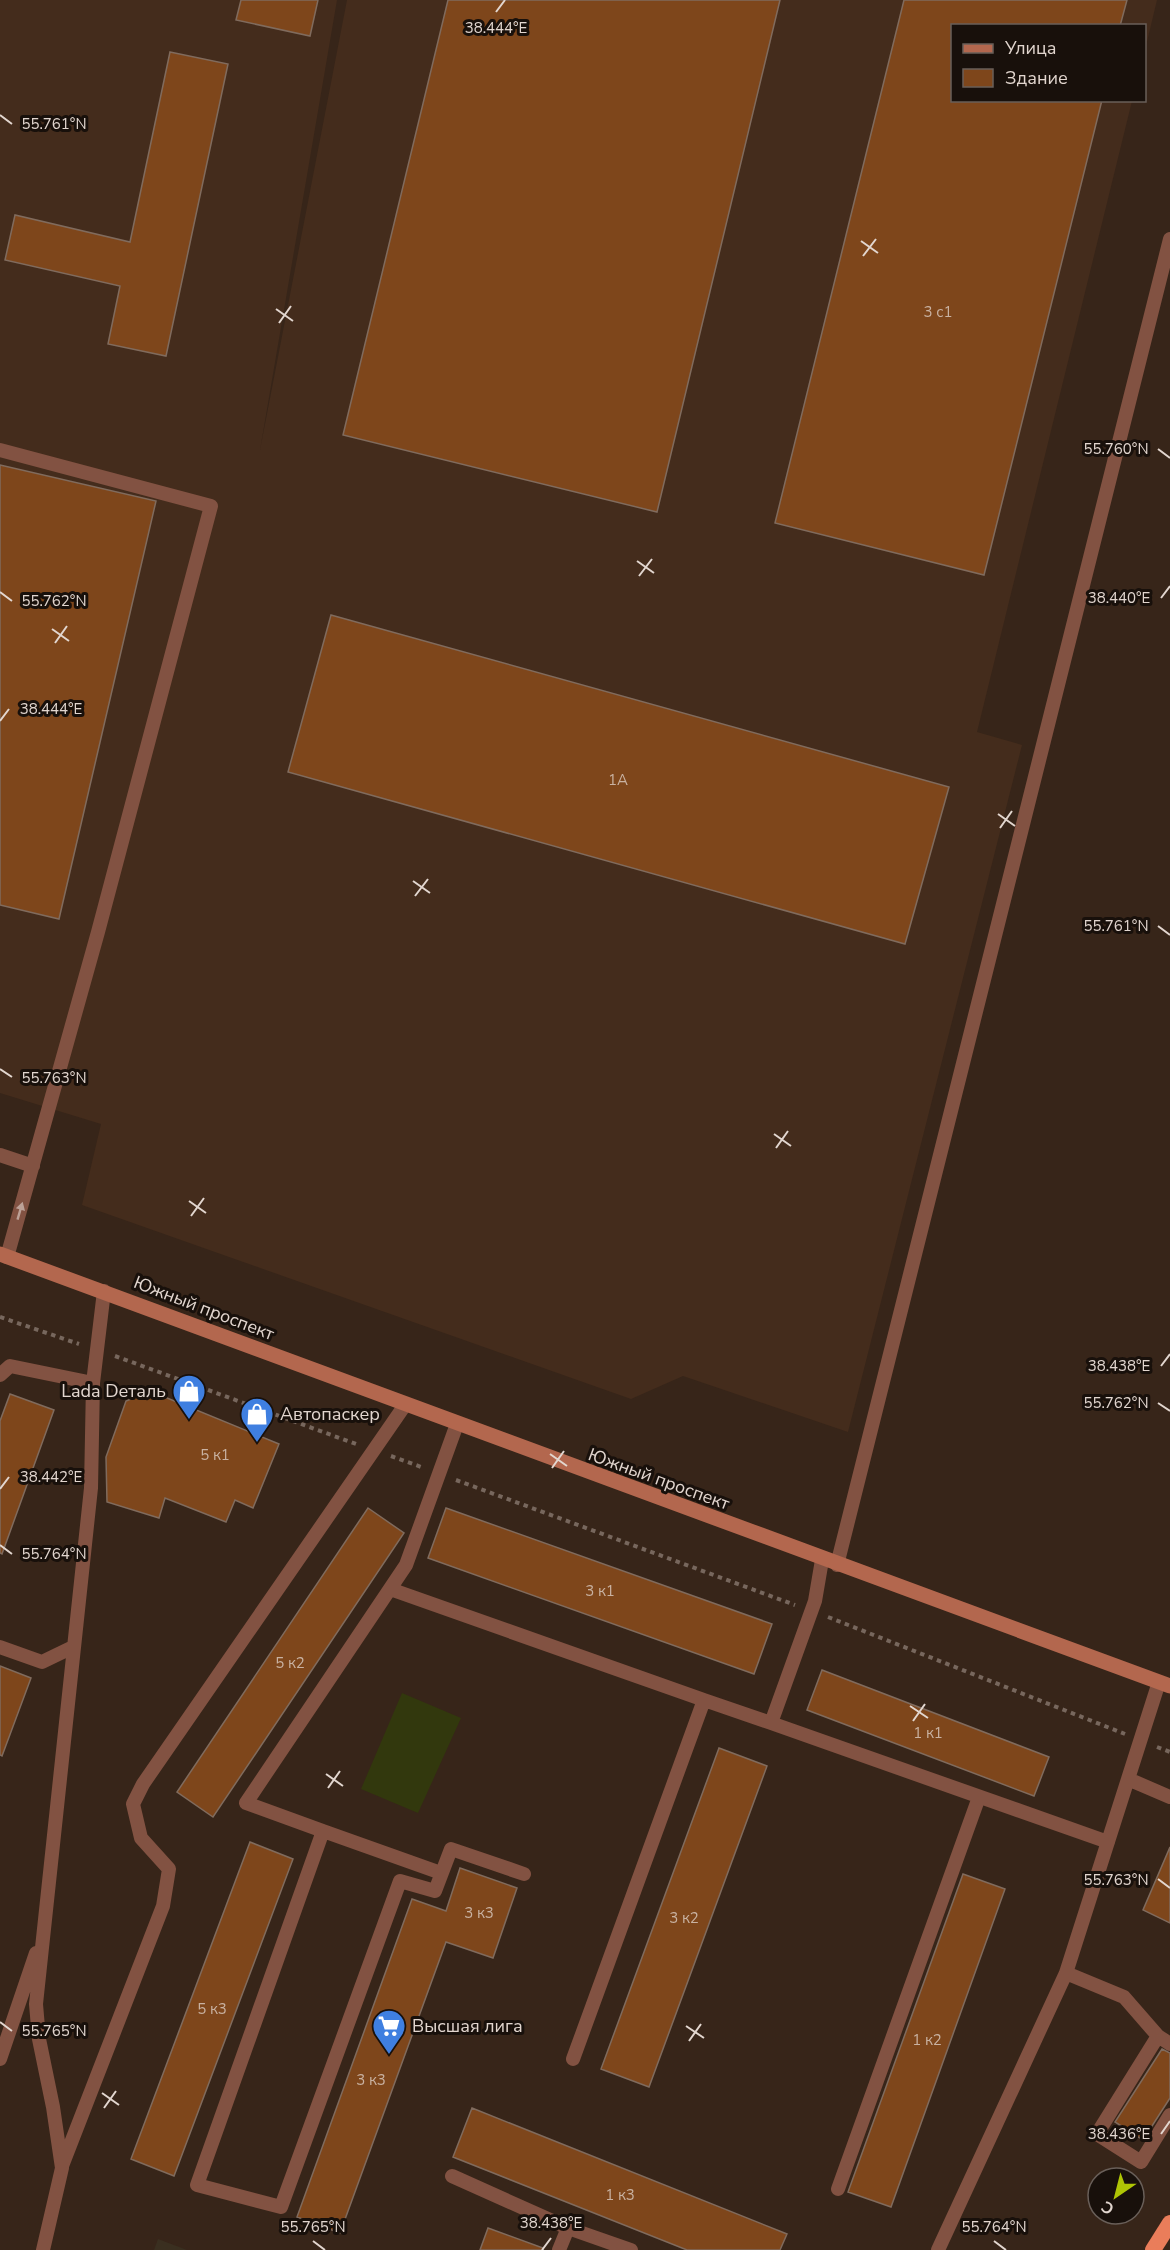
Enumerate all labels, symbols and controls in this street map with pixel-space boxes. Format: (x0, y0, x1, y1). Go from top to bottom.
text: 38.444°E (465, 18, 527, 38)
legend (951, 24, 1146, 102)
text: Улица (1004, 36, 1056, 60)
text: Здание (1005, 66, 1068, 90)
text: 55.761°N (21, 114, 87, 134)
house number: 3 с1 (924, 302, 952, 322)
text: 55.760°N (1083, 439, 1149, 459)
text: 38.440°E (1088, 588, 1150, 608)
text: 55.762°N (21, 591, 87, 611)
text: 38.444°E (20, 699, 82, 719)
house number: 1А (608, 770, 628, 790)
text: 55.761°N (1083, 916, 1149, 936)
text: 55.763°N (21, 1068, 87, 1088)
one-way arrow (16, 1202, 25, 1220)
street label: Южный проспект (130, 1270, 278, 1346)
text: 38.438°E (1088, 1356, 1150, 1376)
shop icon: Lada Dеталь (171, 1373, 207, 1420)
place label: Lada Dеталь (61, 1379, 166, 1403)
text: 55.762°N (1083, 1393, 1149, 1413)
shop icon: Автопаскер (239, 1396, 275, 1443)
place label: Автопаскер (280, 1402, 380, 1426)
street label: Южный проспект (585, 1442, 733, 1516)
house number: 5 к1 (200, 1445, 230, 1465)
text: 38.442°E (20, 1467, 82, 1487)
text: 55.764°N (21, 1544, 87, 1564)
house number: 3 к1 (585, 1581, 615, 1601)
house number: 5 к2 (275, 1653, 305, 1673)
house number: 1 к1 (913, 1723, 943, 1743)
text: 55.763°N (1083, 1870, 1149, 1890)
house number: 3 к3 (464, 1903, 494, 1923)
house number: 3 к2 (669, 1908, 699, 1928)
house number: 5 к3 (197, 1999, 227, 2019)
supermarket icon: Высшая лига (371, 2008, 407, 2055)
place label: Высшая лига (412, 2014, 523, 2038)
text: 55.765°N (21, 2021, 87, 2041)
house number: 1 к2 (912, 2030, 942, 2050)
house number: 3 к3 (356, 2070, 386, 2090)
text: 38.436°E (1088, 2124, 1150, 2144)
north arrow (1086, 2166, 1146, 2226)
house number: 1 к3 (605, 2185, 635, 2205)
text: С (1097, 2195, 1119, 2220)
text: 38.438°E (520, 2213, 582, 2233)
text: 55.765°N (280, 2217, 346, 2237)
text: 55.764°N (961, 2217, 1027, 2237)

